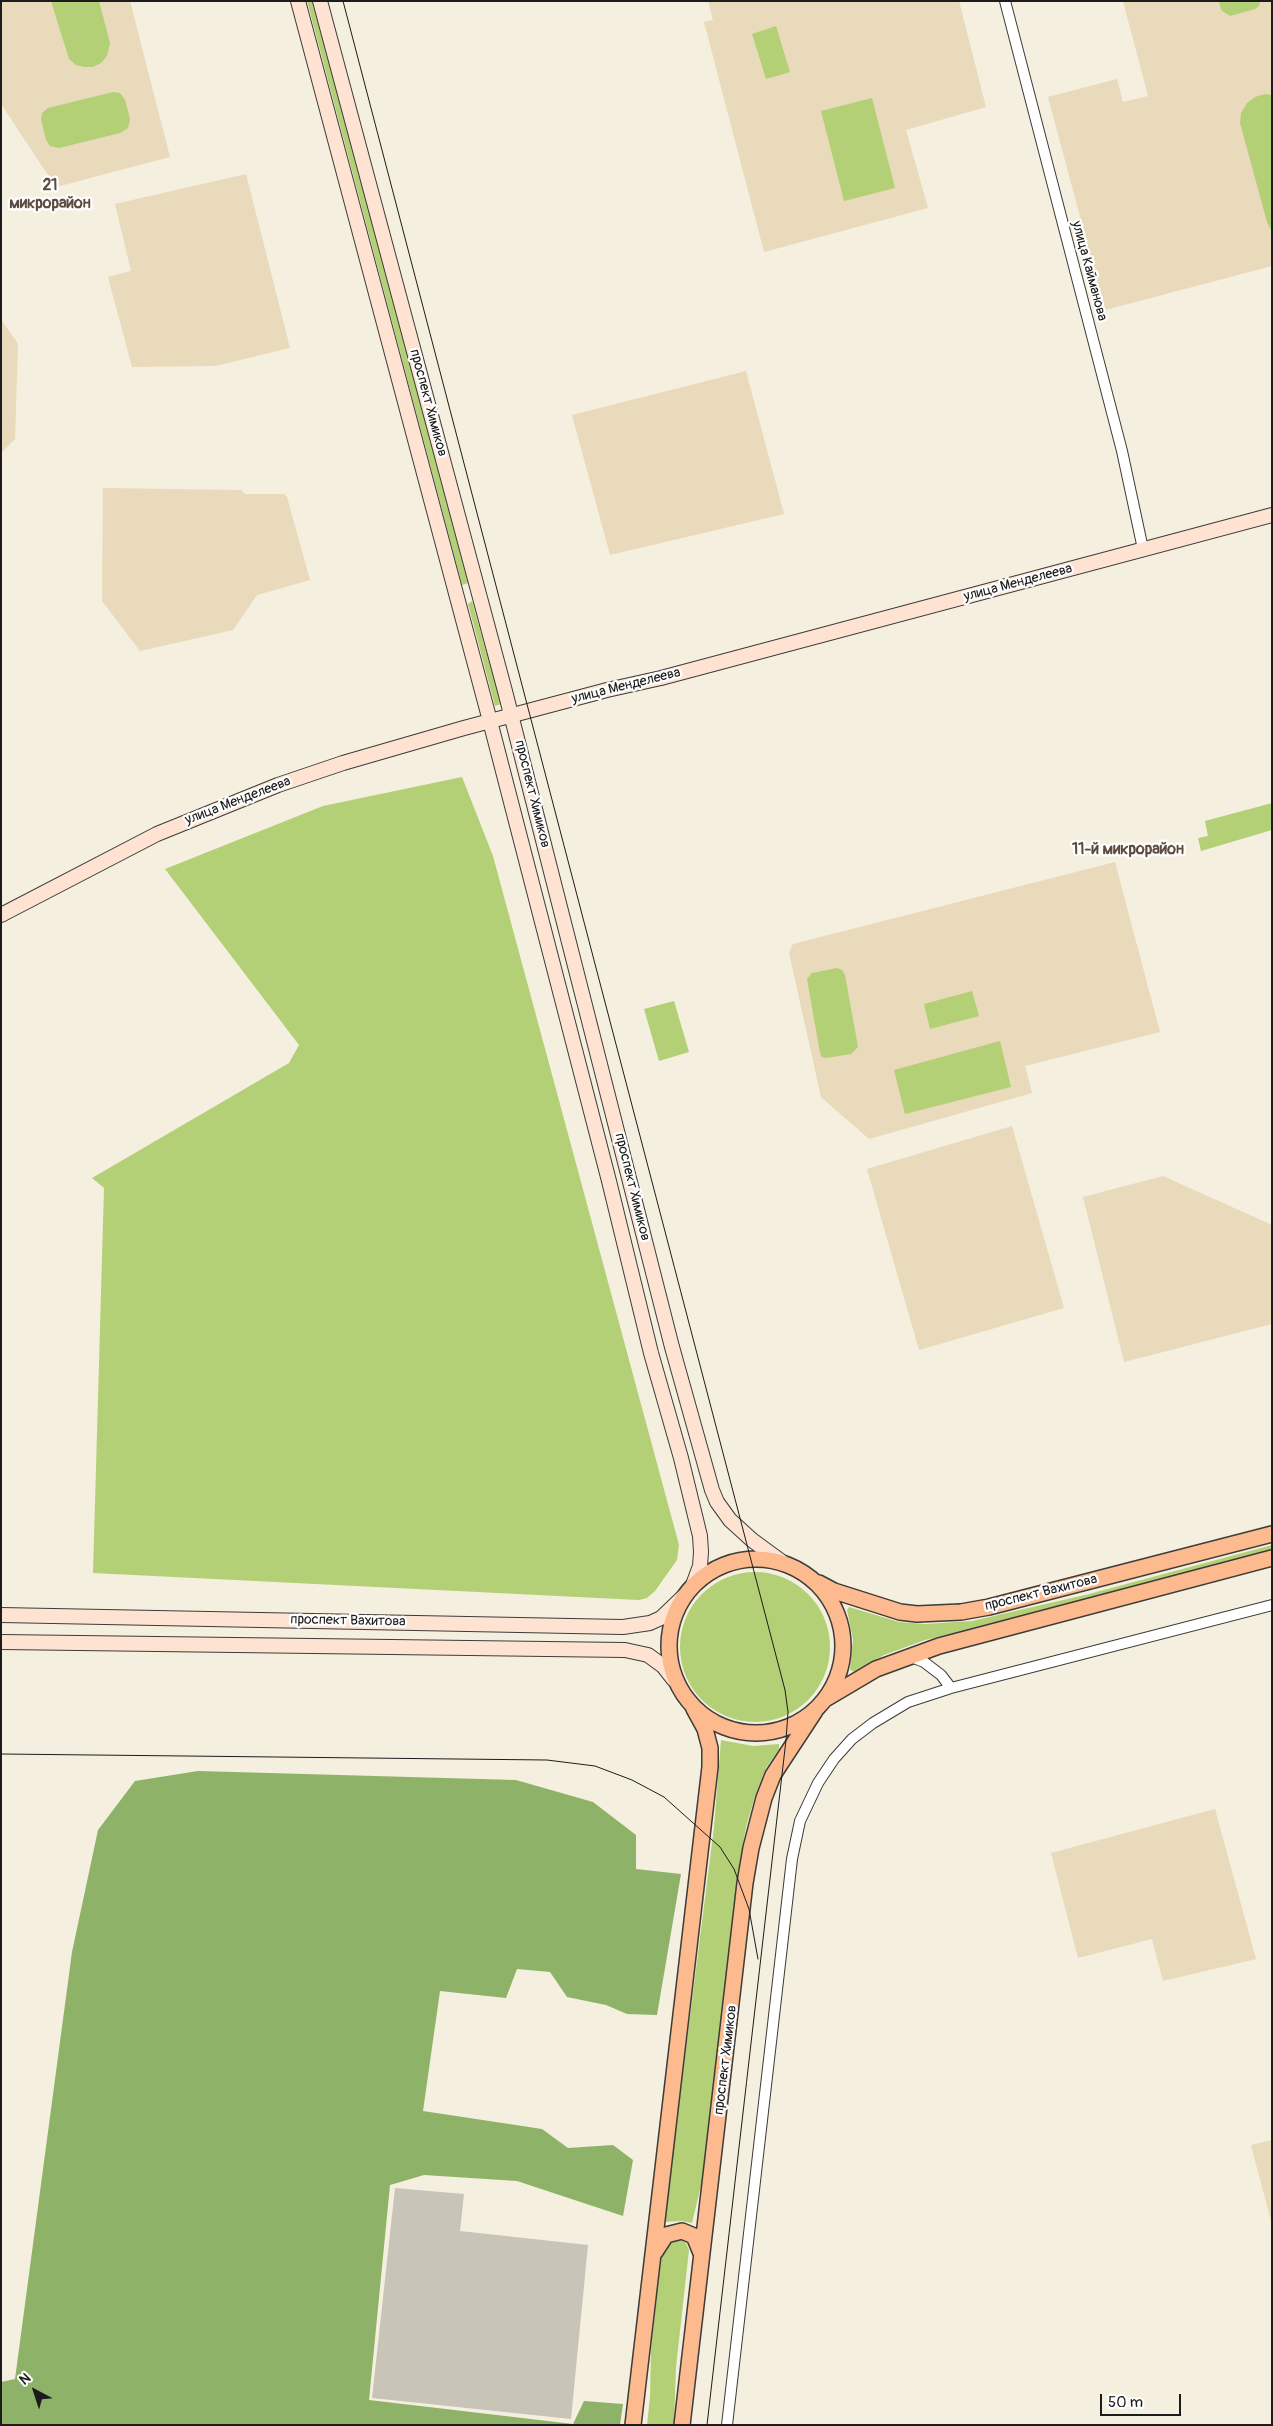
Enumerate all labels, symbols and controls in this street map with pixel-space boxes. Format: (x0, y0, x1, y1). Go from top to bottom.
district label: 21 микрорайон (9, 176, 91, 214)
street label: улица Кайманова (1068, 219, 1110, 323)
street label: проспект Химиков (406, 347, 450, 459)
street label: улица Менделеева (962, 560, 1074, 606)
street label: улица Менделеева (570, 664, 682, 708)
street label: проспект Химиков (510, 738, 554, 850)
street label: улица Менделеева (183, 773, 293, 829)
district label: 11-й микрорайон (1072, 840, 1184, 860)
street label: проспект Химиков (610, 1131, 654, 1243)
street label: проспект Вахитова (983, 1571, 1099, 1615)
street label: проспект Вахитова (290, 1612, 406, 1630)
street label: проспект Химиков (711, 2004, 741, 2116)
north arrow (10, 2366, 60, 2416)
text: N (16, 2370, 34, 2389)
scale bar (1103, 2384, 1184, 2416)
text: 50 m (1108, 2393, 1143, 2412)

